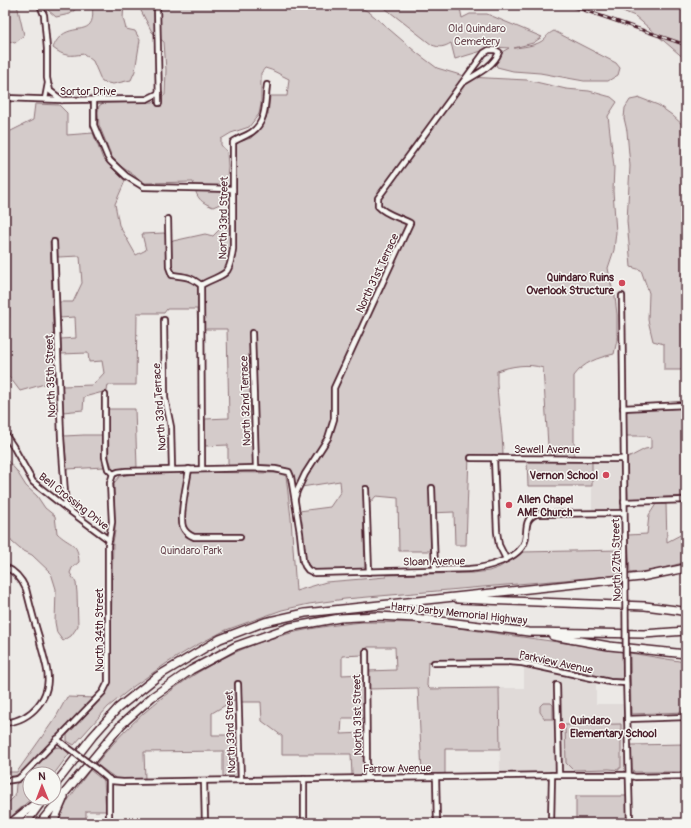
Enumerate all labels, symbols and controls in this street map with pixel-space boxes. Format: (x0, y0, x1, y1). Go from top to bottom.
park label: Old Quindaro Cemetery (448, 22, 506, 48)
street label: Sortor Drive (60, 85, 117, 98)
street label: North 33rd Street (216, 176, 231, 260)
street label: North 31st Terrace (353, 231, 402, 315)
place label: Quindaro Ruins Overlook Structure (526, 271, 615, 297)
marker: Quindaro Ruins Overlook Structure (617, 278, 627, 288)
street label: North 35th Street (43, 334, 58, 418)
street label: North 32nd Terrace (237, 355, 254, 446)
street label: North 33rd Terrace (150, 362, 169, 451)
street label: Sewell Avenue (514, 443, 581, 456)
place label: Vernon School (530, 469, 598, 482)
street label: Bell Crossing Drive (36, 470, 112, 533)
marker: Vernon School (601, 470, 611, 480)
place label: Allen Chapel AME Church (517, 493, 574, 519)
marker: Allen Chapel AME Church (504, 500, 514, 510)
street label: North 27th Street (609, 518, 624, 602)
park label: Quindaro Park (160, 544, 222, 557)
street label: Sloan Avenue (403, 554, 466, 569)
street label: North 34th Street (93, 588, 106, 672)
street label: Harry Darby Memorial Highway (390, 600, 528, 627)
street label: Parkview Avenue (518, 648, 595, 677)
street label: North 31st Street (350, 674, 365, 756)
street label: North 33rd Street (223, 690, 238, 774)
place label: Quindaro Elementary School (570, 714, 657, 740)
marker: Quindaro Elementary School (557, 721, 567, 731)
street label: Farrow Avenue (363, 761, 432, 776)
north arrow (22, 766, 62, 806)
text: N (38, 770, 46, 783)

